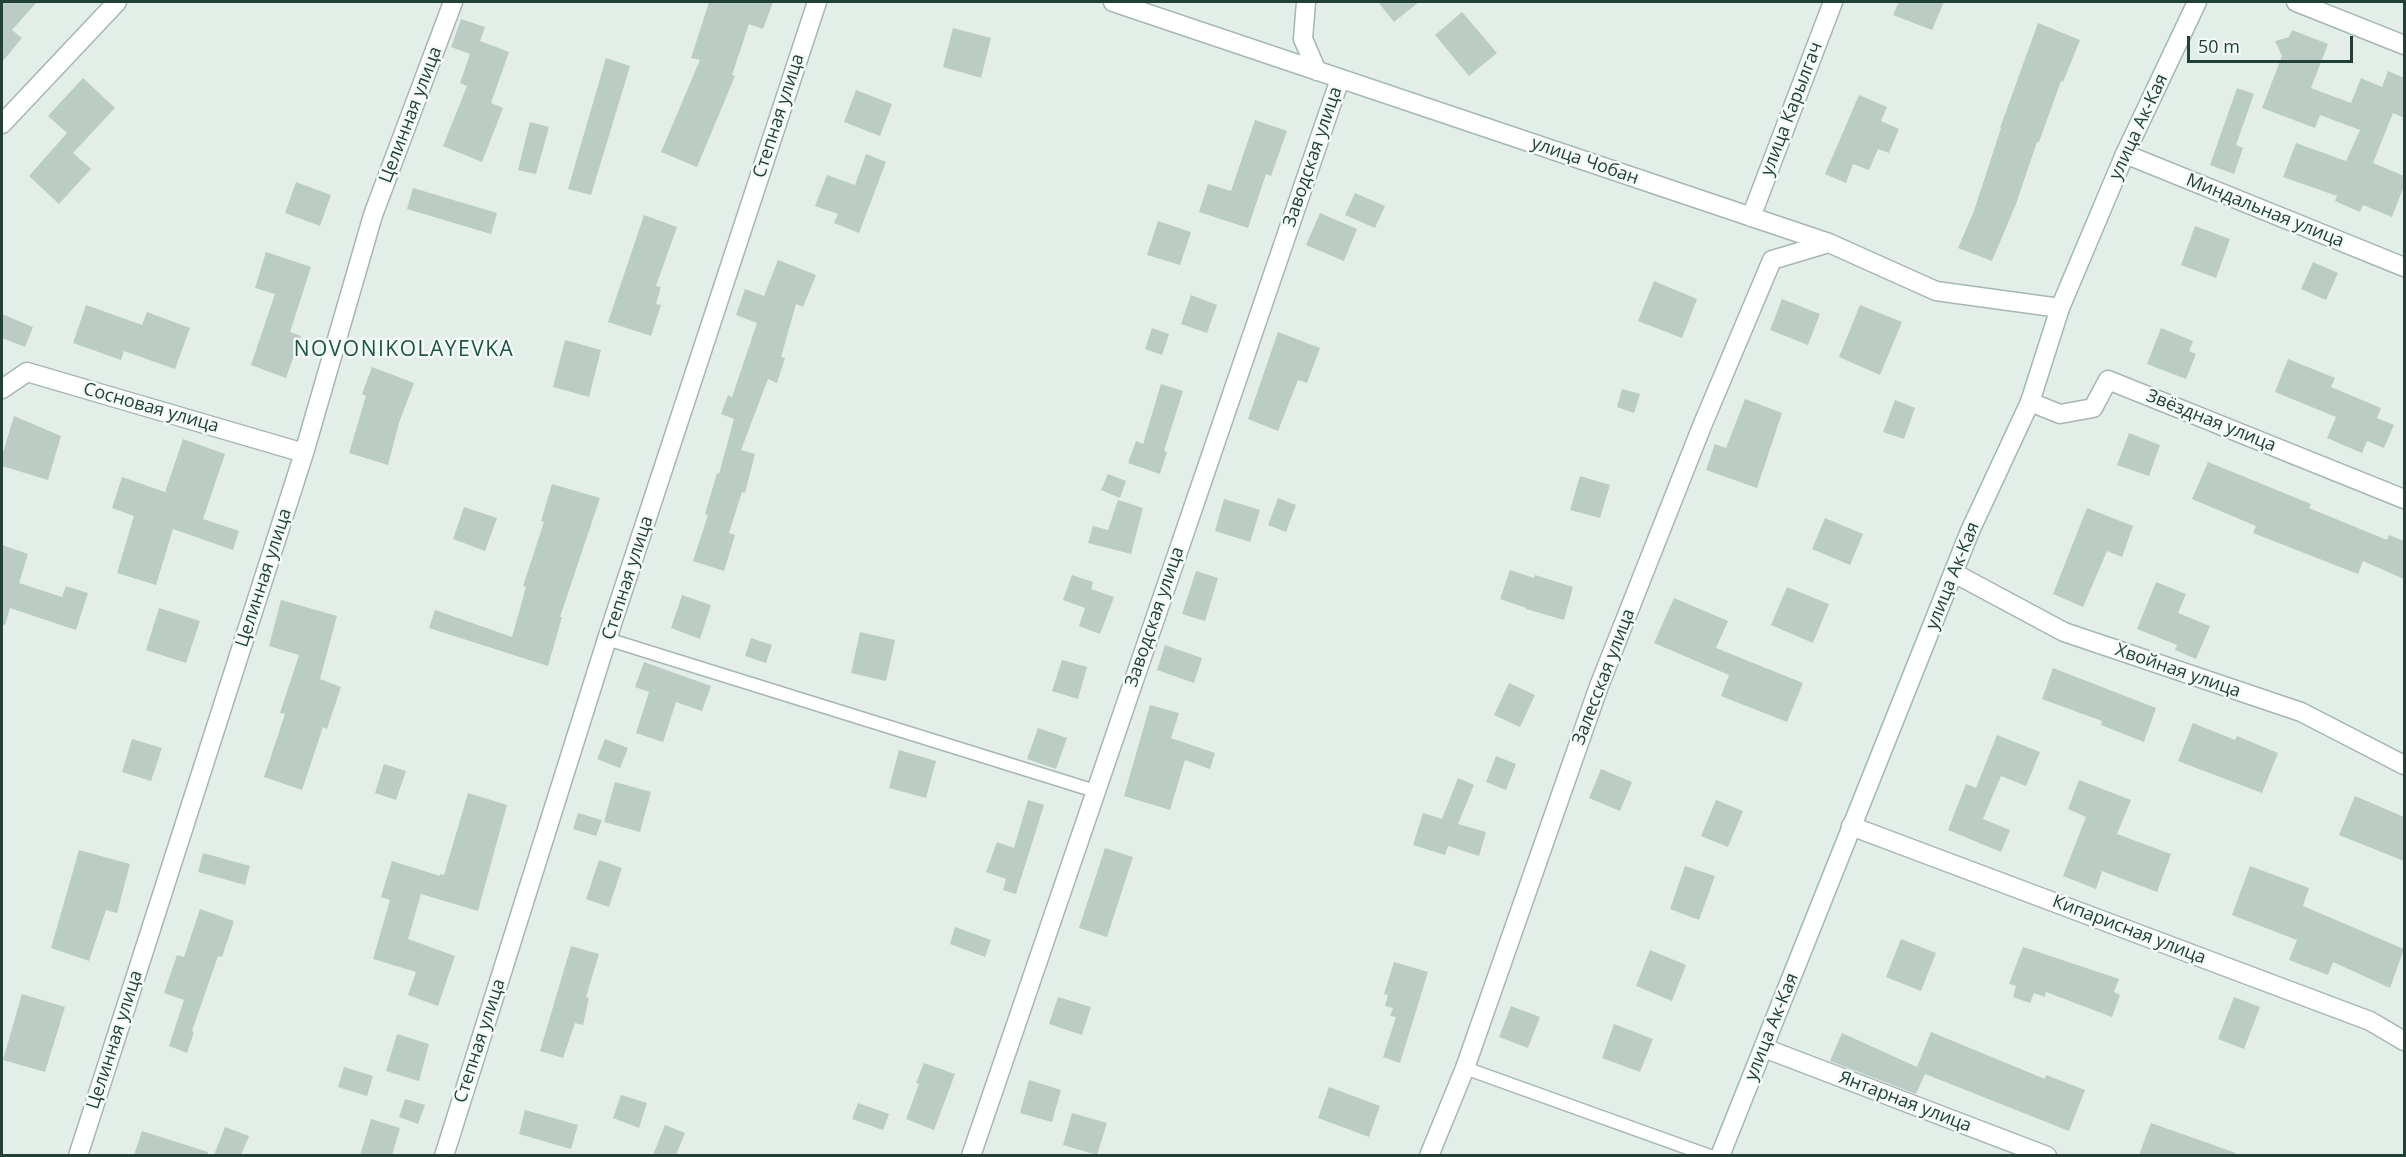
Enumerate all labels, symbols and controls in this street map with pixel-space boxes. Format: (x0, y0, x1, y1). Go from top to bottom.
scale bar (2190, 24, 2356, 62)
text: 50 m (2198, 34, 2240, 58)
street label: улица Карылгач (1757, 39, 1827, 179)
street label: Целинная улица (375, 44, 447, 186)
street label: Степная улица (749, 51, 809, 181)
street label: улица Ак-Кая (2105, 71, 2173, 183)
street label: Заводская улица (1279, 84, 1347, 230)
street label: улица Чобан (1528, 133, 1642, 189)
street label: Миндальная улица (2183, 169, 2347, 253)
district label: NOVONIKOLAYEVKA (294, 337, 514, 363)
street label: Сосновая улица (81, 378, 221, 438)
street label: Звёздная улица (2143, 385, 2279, 457)
street label: Целинная улица (231, 506, 297, 650)
street label: Степная улица (598, 513, 658, 643)
street label: улица Ак-Кая (1922, 519, 1984, 633)
street label: Заводская улица (1121, 544, 1189, 690)
street label: Залесская улица (1568, 606, 1640, 748)
street label: Хвойная улица (2113, 639, 2243, 703)
street label: Кипарисная улица (2049, 891, 2209, 969)
street label: Целинная улица (82, 968, 148, 1112)
street label: улица Ак-Кая (1741, 970, 1803, 1084)
street label: Степная улица (450, 976, 510, 1106)
street label: Янтарная улица (1836, 1067, 1974, 1137)

